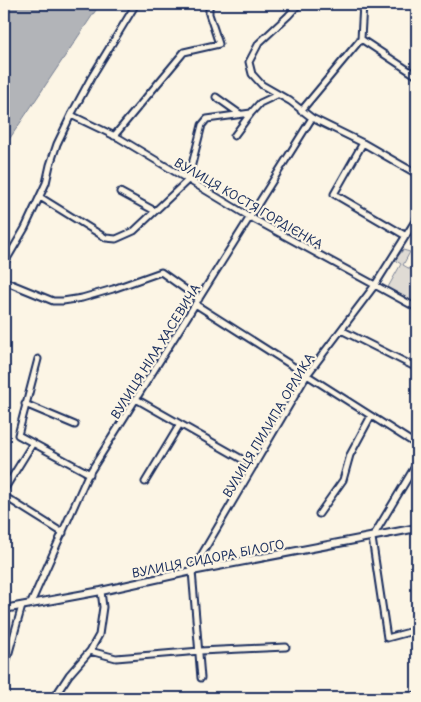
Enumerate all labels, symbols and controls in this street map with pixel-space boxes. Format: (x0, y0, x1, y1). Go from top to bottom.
street label: ВУЛИЦЯ КОСТЯ ГОРДІЄНКА (171, 153, 327, 253)
street label: ВУЛИЦЯ НІЛА ХАСЕВИЧА (106, 280, 204, 422)
street label: ВУЛИЦЯ ПИЛИПА ОРЛИКА (218, 350, 318, 500)
street label: ВУЛИЦЯ СИДОРА БІЛОГО (130, 534, 286, 582)

